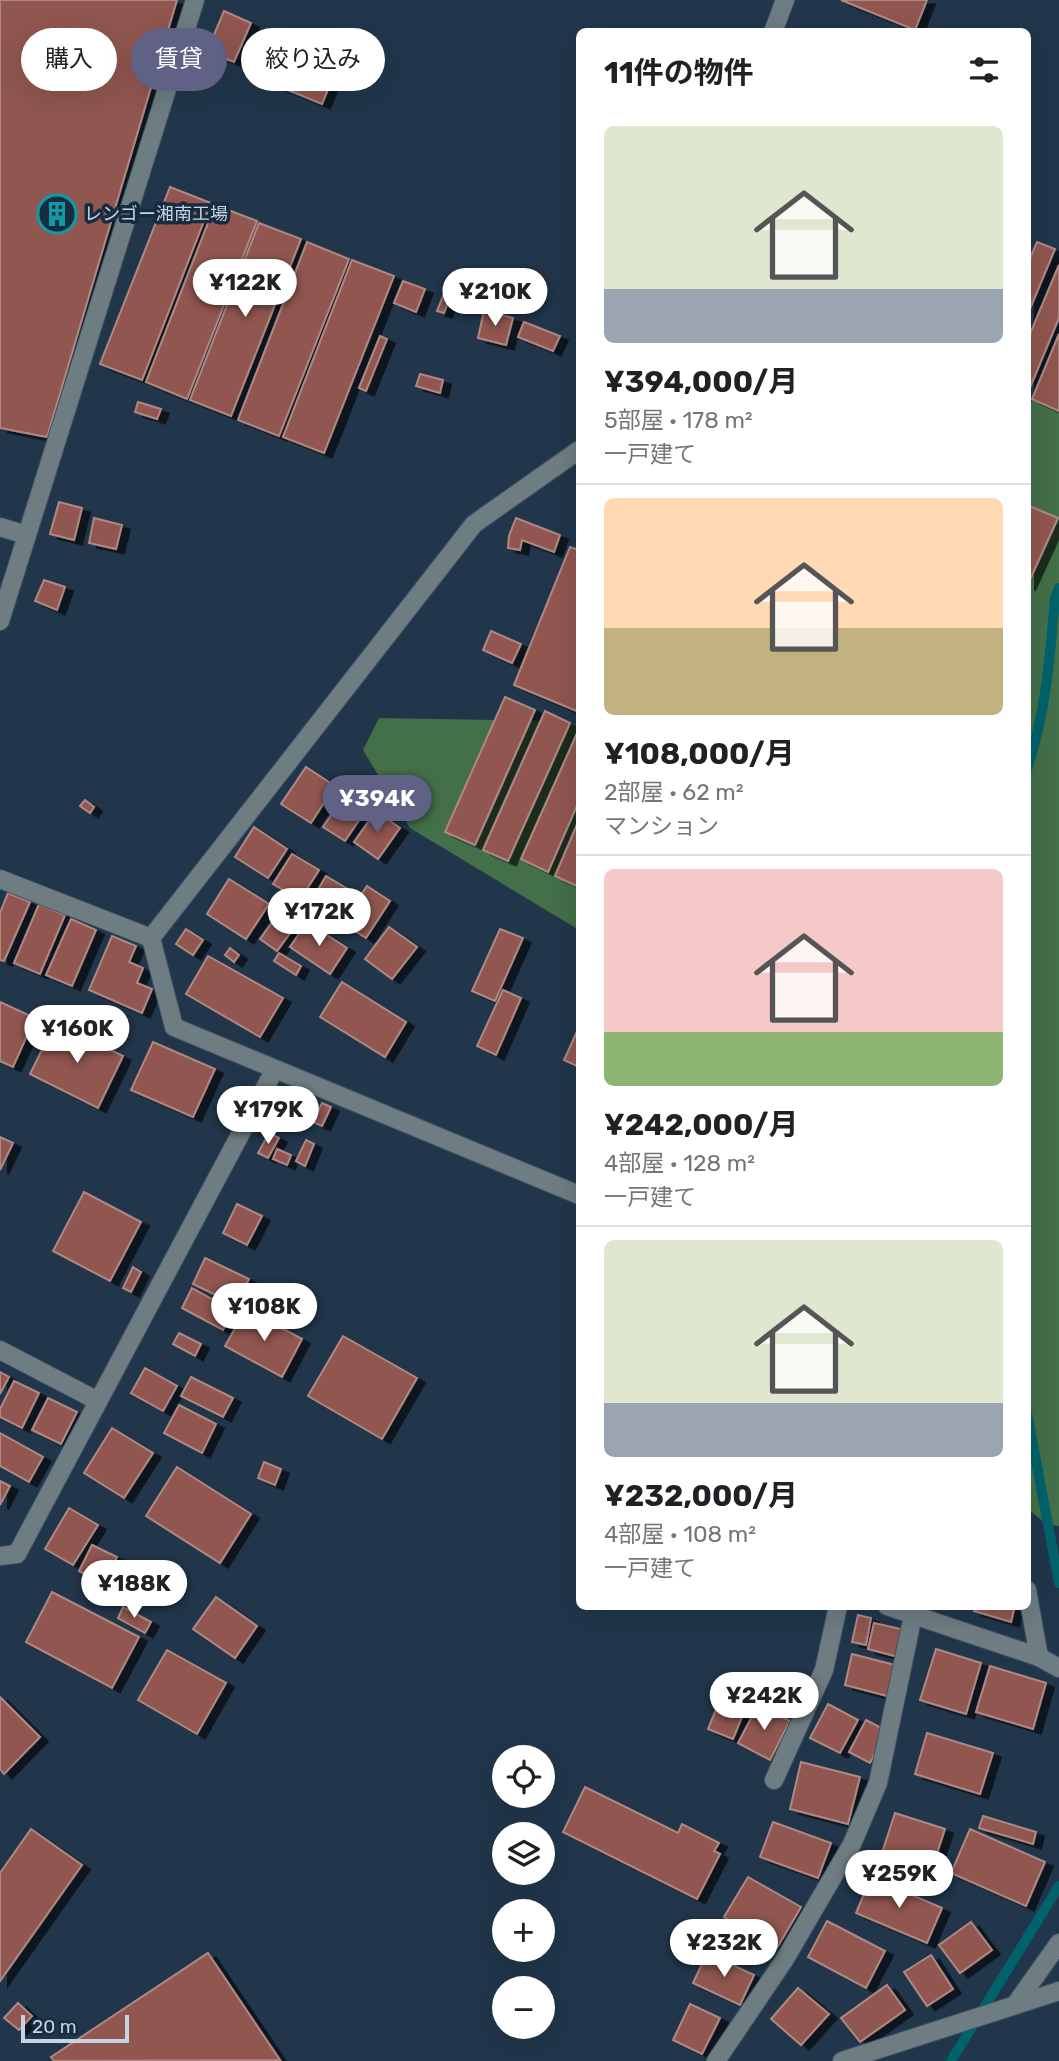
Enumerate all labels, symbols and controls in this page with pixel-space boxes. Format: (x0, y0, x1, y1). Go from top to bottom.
chip: 購入 (21, 28, 117, 91)
chip: 賃貸 (131, 28, 227, 91)
chip: 絞り込み (241, 28, 385, 91)
icon: filters (965, 51, 1003, 89)
text: 11件の物件 (604, 55, 754, 91)
icon: home (741, 172, 867, 298)
building icon: レンゴー湘南工場 (36, 193, 78, 235)
place label: レンゴー湘南工場 (84, 203, 228, 225)
pin: ¥122K (196, 260, 294, 319)
text: ¥122K (209, 268, 281, 296)
pin: ¥210K (446, 268, 544, 328)
text: ¥210K (458, 277, 532, 305)
text: ¥394,000/月 (604, 364, 798, 400)
text: 5部屋 · 178 m² (604, 406, 753, 434)
text: 一戸建て (604, 440, 696, 468)
icon: home (741, 544, 867, 670)
text: ¥108,000/月 (604, 736, 795, 772)
pin: ¥394K (328, 776, 426, 835)
text: 2部屋 · 62 m² (604, 778, 744, 806)
text: ¥394K (339, 784, 415, 812)
text: マンション (604, 812, 719, 840)
pin: ¥172K (270, 888, 368, 948)
text: ¥172K (284, 897, 354, 925)
icon: home (741, 915, 867, 1041)
pin: ¥160K (28, 1006, 126, 1065)
text: ¥160K (40, 1014, 114, 1042)
pin: ¥179K (219, 1086, 317, 1146)
text: ¥179K (233, 1095, 303, 1123)
text: ¥242,000/月 (604, 1107, 799, 1143)
text: 4部屋 · 128 m² (604, 1149, 755, 1177)
text: 一戸建て (604, 1183, 696, 1211)
pin: ¥108K (215, 1284, 313, 1343)
icon: home (741, 1286, 867, 1412)
text: ¥108K (227, 1292, 301, 1320)
text: ¥232,000/月 (604, 1478, 798, 1514)
text: 4部屋 · 108 m² (604, 1520, 756, 1548)
text: 一戸建て (604, 1554, 696, 1582)
pin: ¥188K (85, 1560, 183, 1620)
text: ¥188K (97, 1569, 171, 1597)
pin: ¥242K (715, 1672, 813, 1732)
text: ¥242K (726, 1681, 802, 1709)
map controls (492, 1745, 555, 2039)
button: locate (492, 1745, 555, 1808)
button: layers (492, 1822, 555, 1885)
pin: ¥259K (850, 1850, 948, 1910)
text: ¥259K (861, 1859, 937, 1887)
button: + (492, 1899, 555, 1962)
pin: ¥232K (675, 1920, 773, 1979)
text: ¥232K (686, 1928, 762, 1956)
button: − (492, 1976, 555, 2039)
scale bar (21, 2012, 130, 2044)
text: 20 m (32, 2015, 77, 2038)

